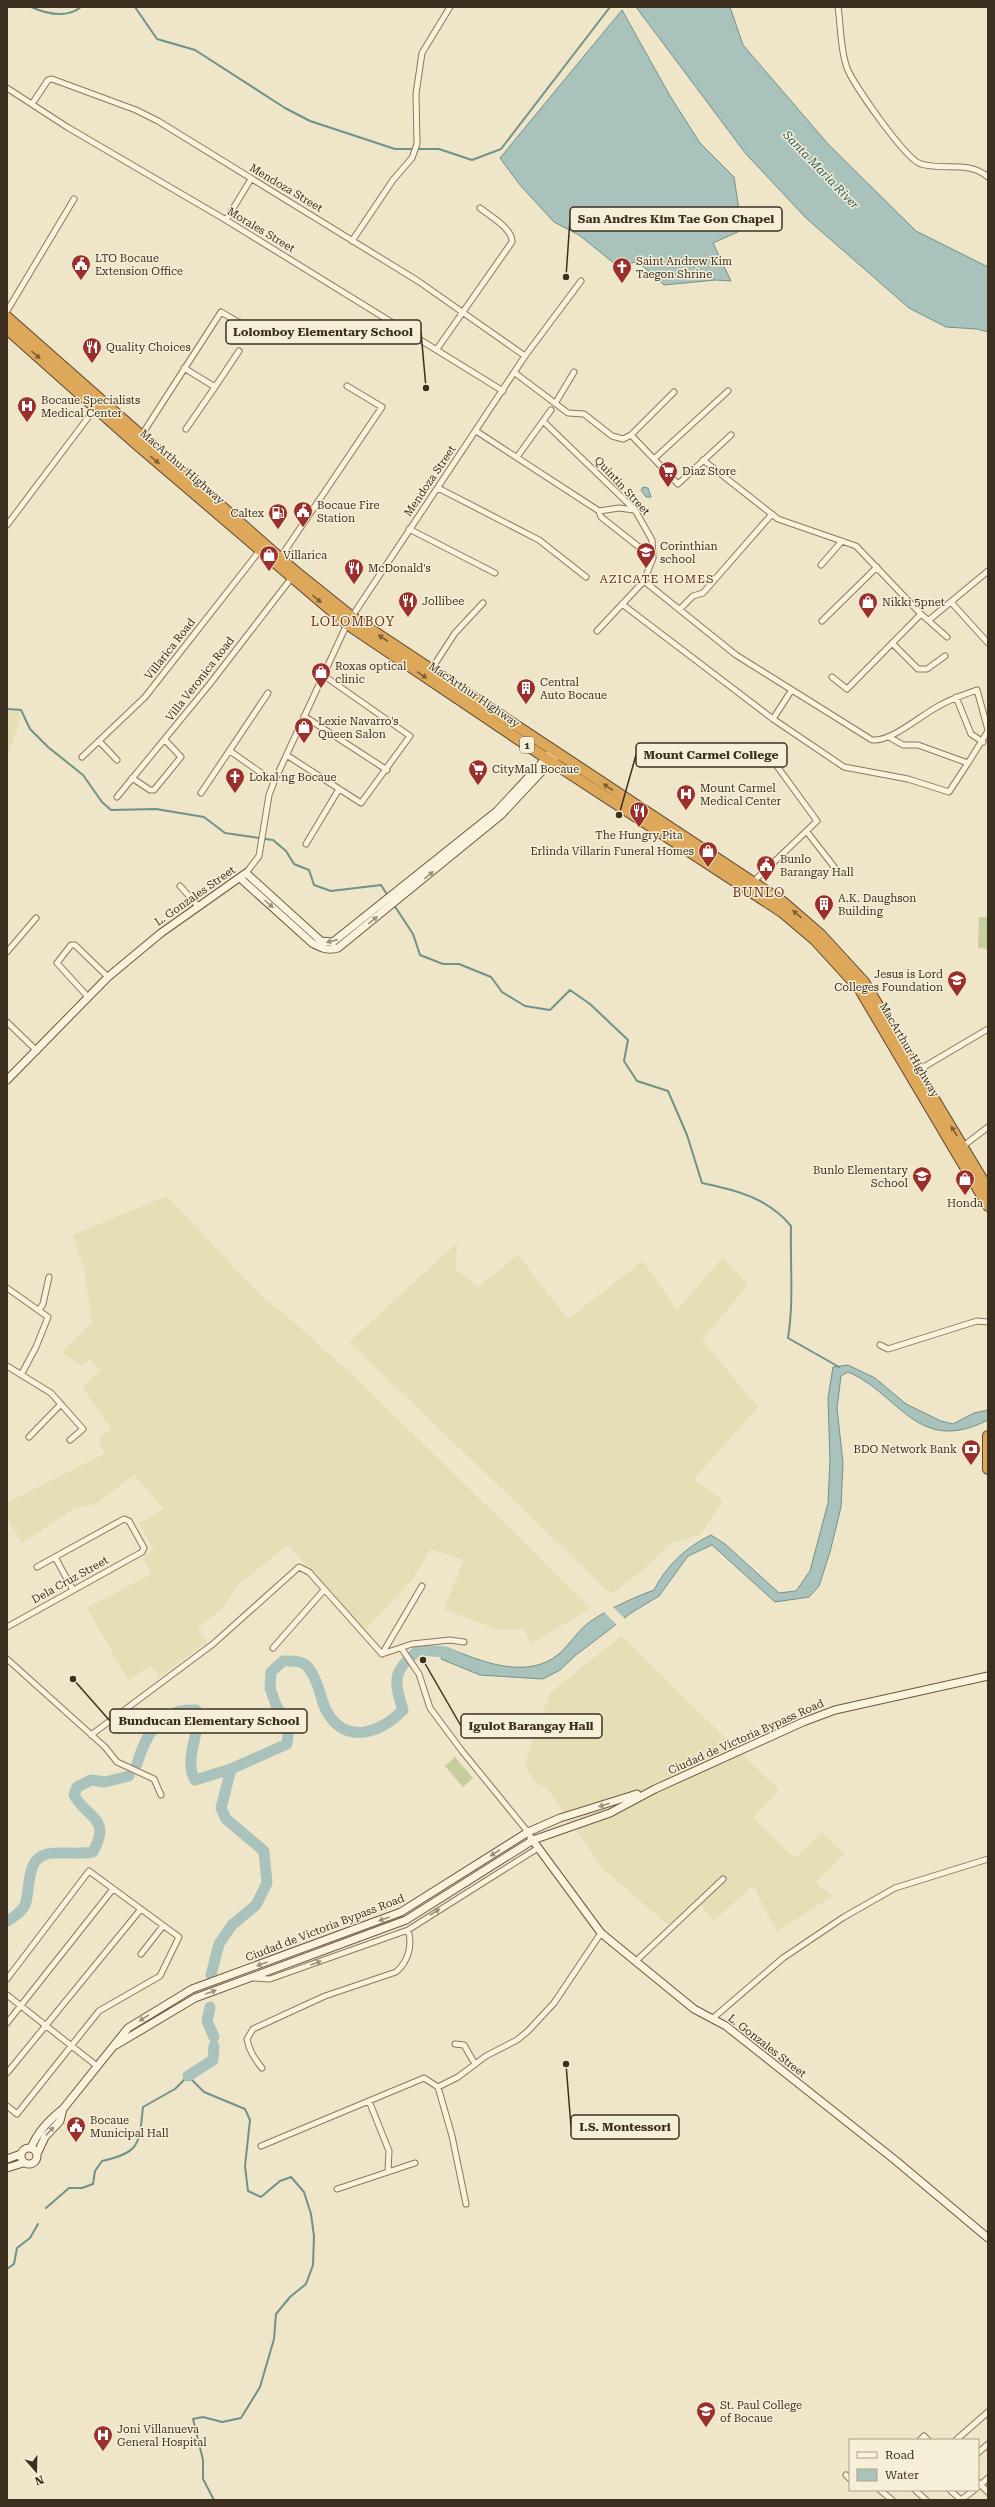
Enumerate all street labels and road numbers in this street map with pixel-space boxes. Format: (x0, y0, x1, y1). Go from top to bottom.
street label: Mendoza Street (247, 161, 325, 215)
street label: Morales Street (225, 205, 297, 255)
street label: MacArthur Highway (137, 427, 227, 507)
street label: Mendoza Street (401, 443, 459, 519)
street label: Quintin Street (592, 454, 652, 518)
street label: Villarica Road (142, 616, 198, 682)
street label: Villa Veronica Road (163, 634, 237, 724)
street label: MacArthur Highway (426, 660, 522, 731)
road number: 1 (520, 737, 534, 753)
street label: L. Gonzales Street (152, 863, 238, 929)
street label: MacArthur Highway (877, 1000, 942, 1100)
street label: Dela Cruz Street (29, 1554, 111, 1606)
street label: Ciudad de Victoria Bypass Road (666, 1697, 826, 1777)
street label: Ciudad de Victoria Bypass Road (244, 1892, 406, 1964)
street label: L. Gonzales Street (725, 2012, 809, 2080)

